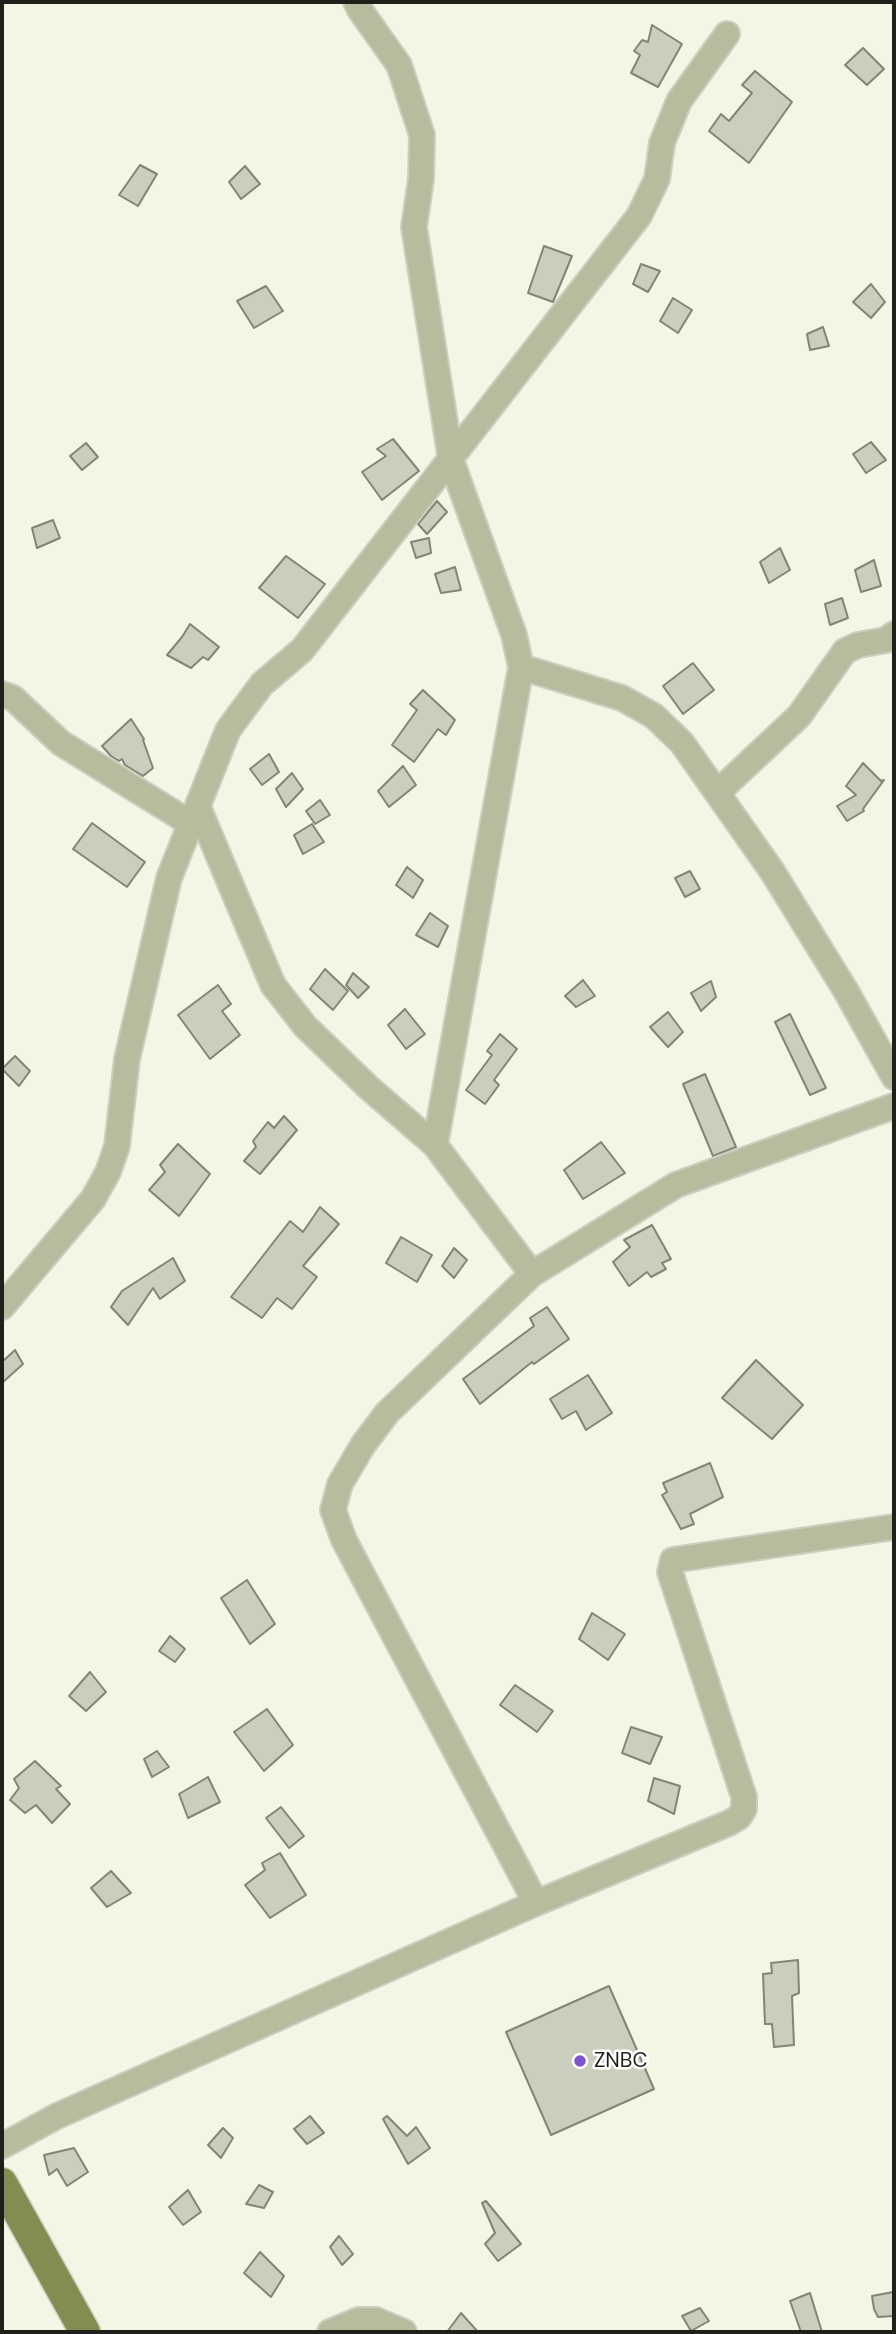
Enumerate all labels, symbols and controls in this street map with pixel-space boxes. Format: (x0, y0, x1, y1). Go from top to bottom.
place label: ZNBC (594, 2048, 648, 2074)
marker: ZNBC (572, 2053, 588, 2069)

